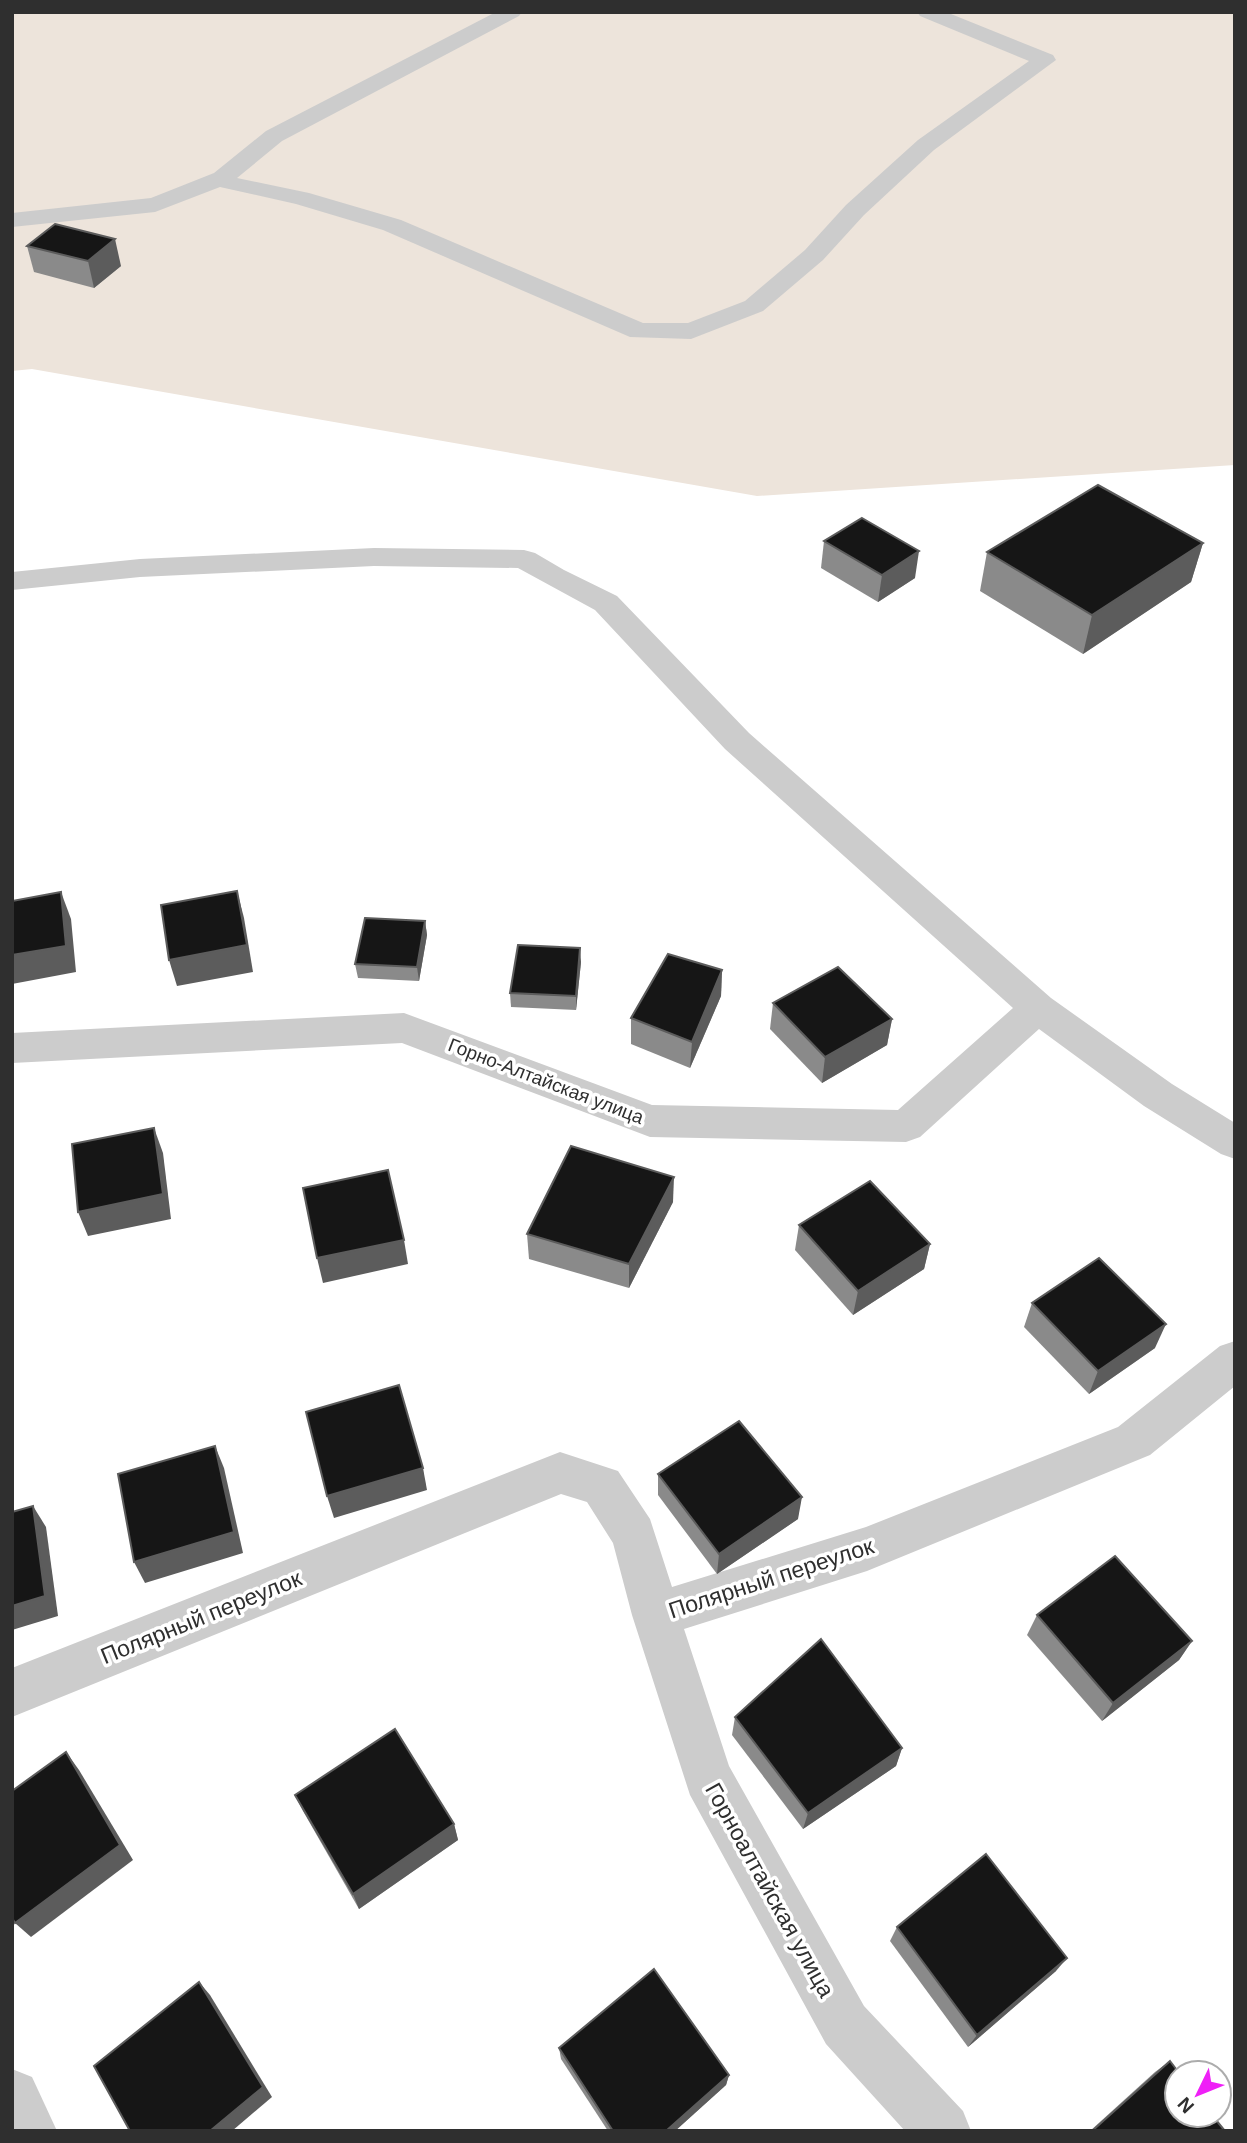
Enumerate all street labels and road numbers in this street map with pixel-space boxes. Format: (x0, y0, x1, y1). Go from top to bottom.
street label: Горно-Алтайская улица (445, 1034, 647, 1128)
street label: Полярный переулок (665, 1532, 878, 1623)
street label: Полярный переулок (97, 1565, 306, 1669)
street label: Горноалтайская улица (700, 1778, 840, 2002)

